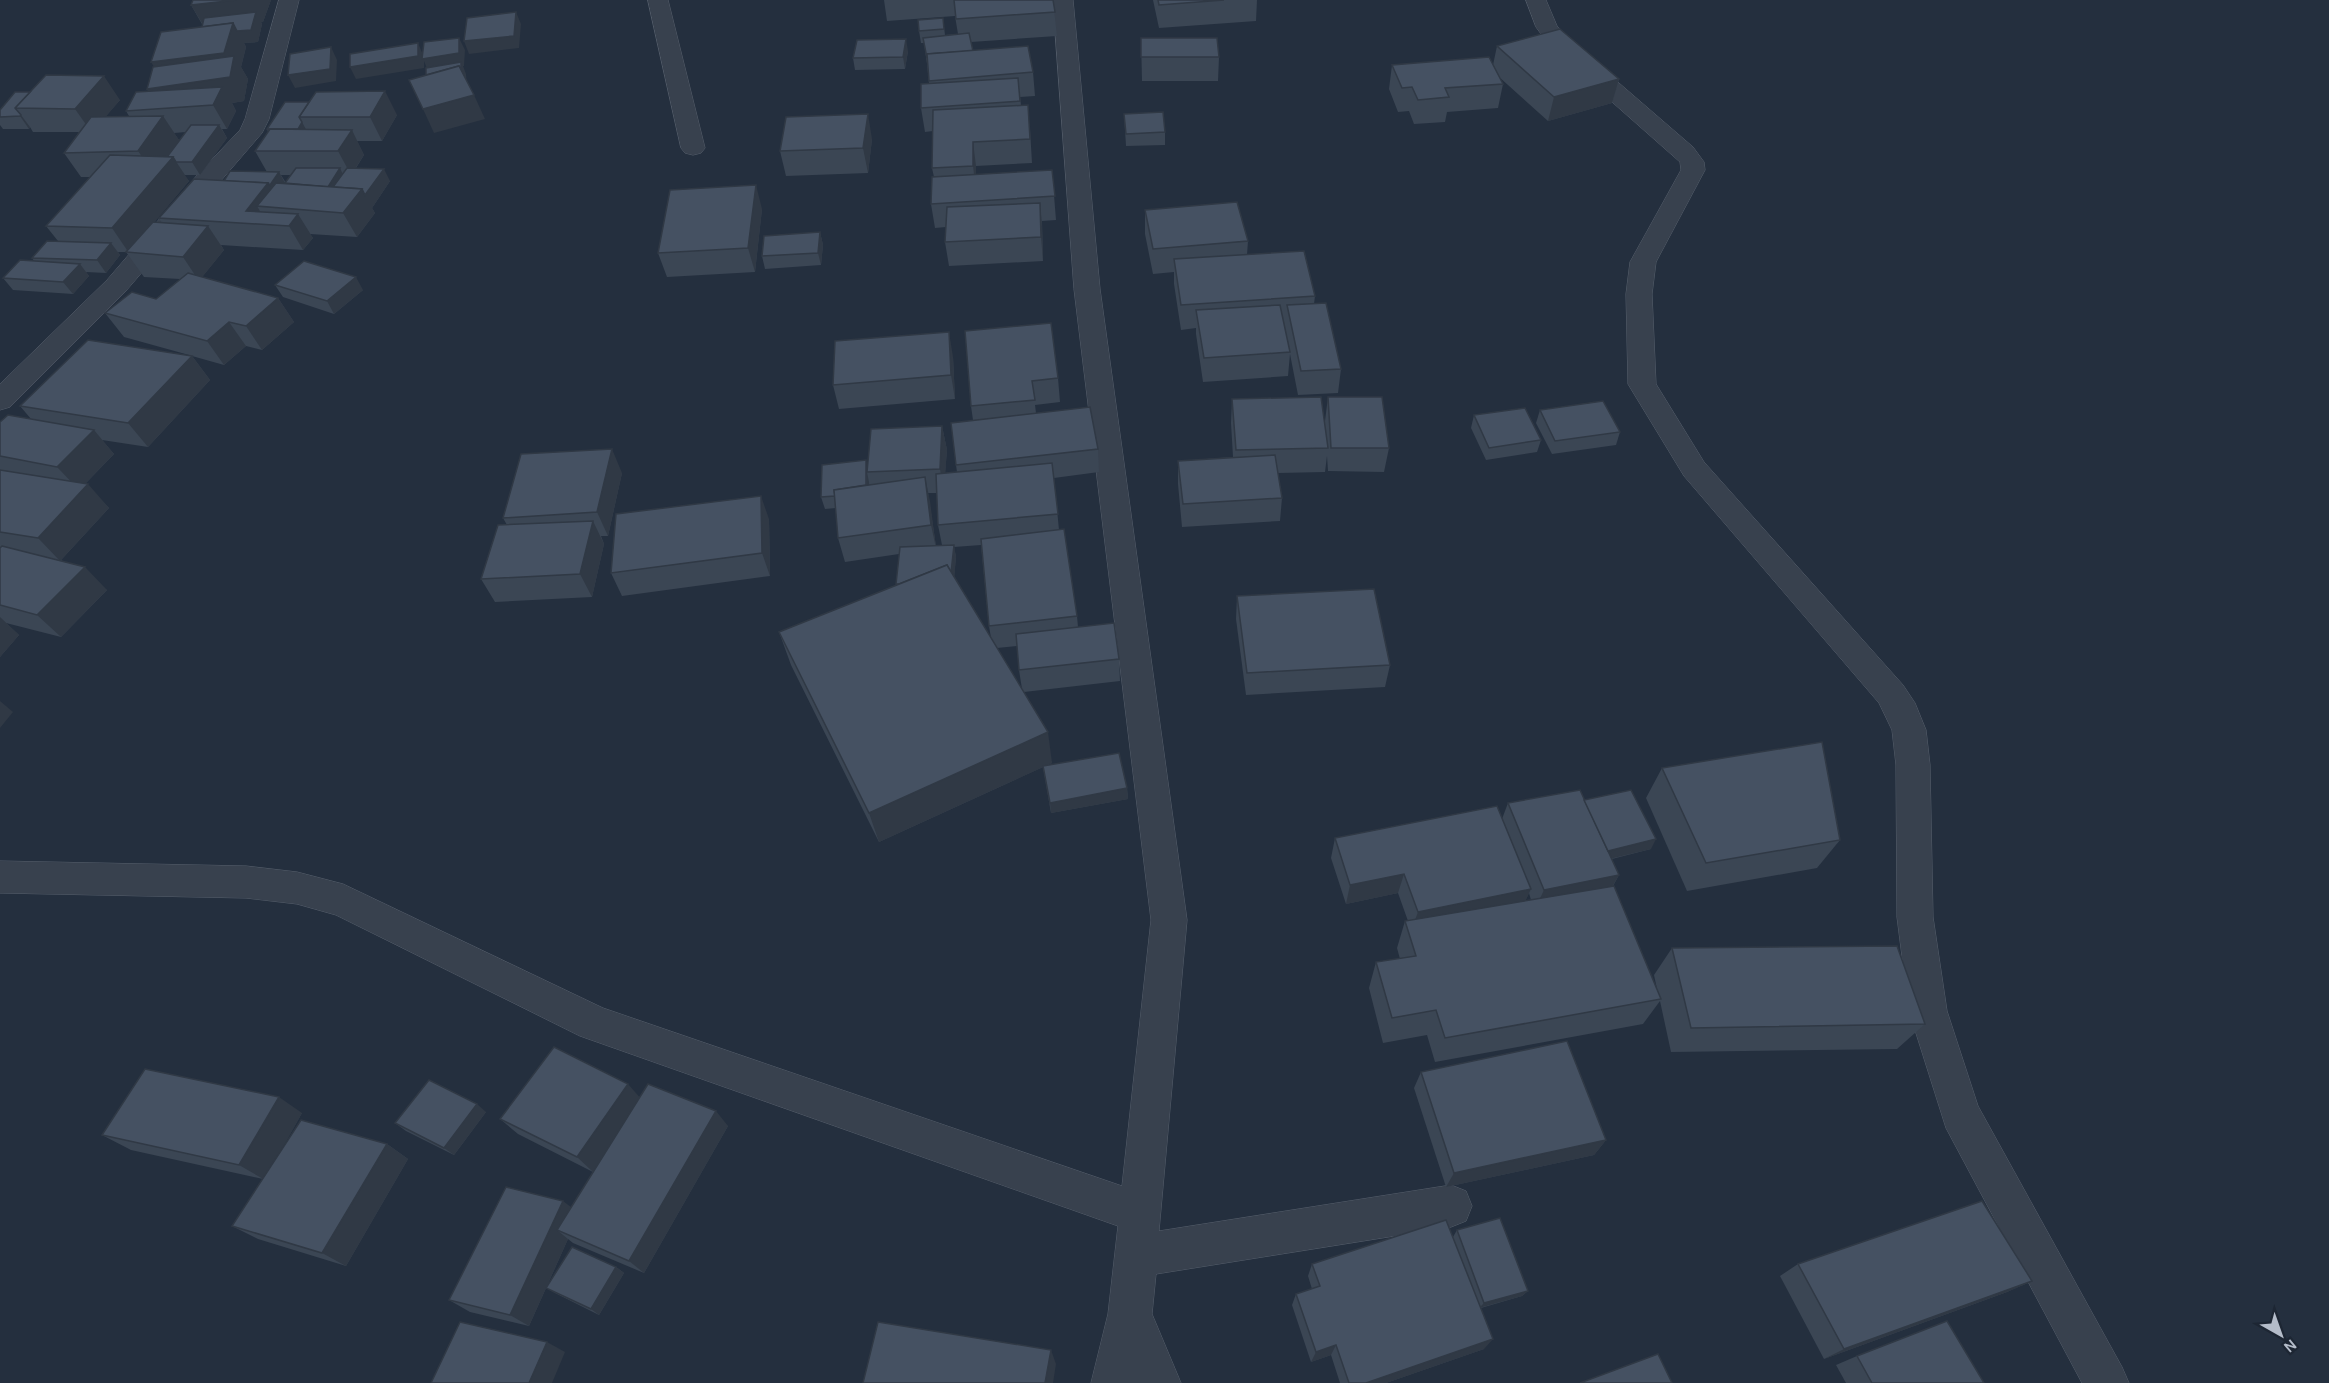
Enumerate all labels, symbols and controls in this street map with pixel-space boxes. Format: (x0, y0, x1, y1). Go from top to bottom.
north arrow (2251, 1305, 2311, 1365)
text: N (2280, 1335, 2301, 1357)

